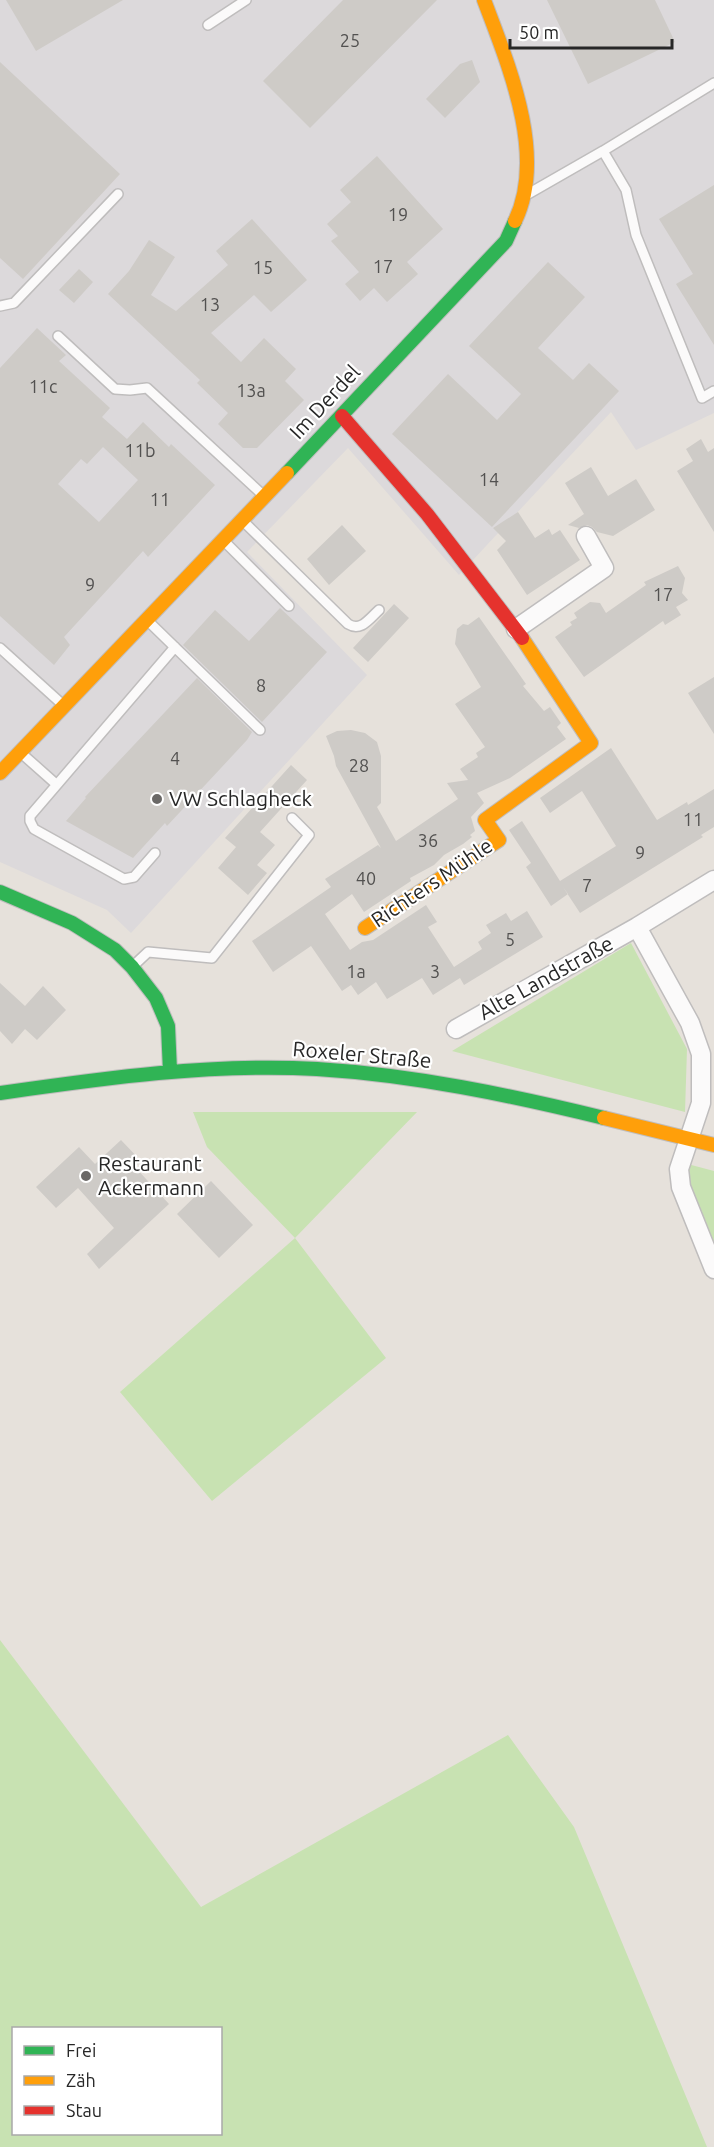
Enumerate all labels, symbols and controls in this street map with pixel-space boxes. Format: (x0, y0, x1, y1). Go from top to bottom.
scale bar (510, 12, 672, 50)
text: 50 m (519, 22, 559, 42)
house number: 25 (340, 30, 360, 50)
house number: 19 (388, 204, 408, 224)
house number: 17 (373, 256, 393, 276)
house number: 15 (253, 257, 273, 277)
house number: 13 (200, 294, 220, 314)
street label: Im Derdel (284, 359, 364, 443)
house number: 11c (29, 376, 57, 396)
house number: 13a (236, 380, 266, 400)
house number: 11b (125, 440, 155, 460)
house number: 14 (479, 469, 499, 489)
house number: 11 (150, 489, 170, 509)
house number: 9 (85, 574, 95, 594)
house number: 17 (653, 584, 673, 604)
house number: 8 (256, 675, 266, 695)
house number: 4 (170, 748, 180, 768)
house number: 28 (349, 755, 369, 775)
place label: VW Schlagheck (169, 786, 313, 810)
marker: VW Schlagheck (150, 792, 164, 806)
house number: 11 (683, 809, 703, 829)
house number: 36 (418, 830, 438, 850)
street label: Richters Mühle (366, 833, 497, 932)
house number: 9 (635, 842, 645, 862)
house number: 40 (356, 868, 376, 888)
house number: 7 (582, 875, 592, 895)
house number: 5 (505, 929, 515, 949)
street label: Alte Landstraße (474, 930, 617, 1024)
house number: 1a (346, 961, 366, 981)
house number: 3 (430, 961, 440, 981)
street label: Roxeler Straße (292, 1036, 432, 1072)
place label: Restaurant Ackermann (98, 1151, 204, 1199)
marker: Restaurant Ackermann (79, 1169, 93, 1183)
legend (12, 2027, 222, 2135)
text: Frei (66, 2040, 96, 2060)
text: Zäh (66, 2070, 96, 2090)
text: Stau (66, 2100, 102, 2120)

